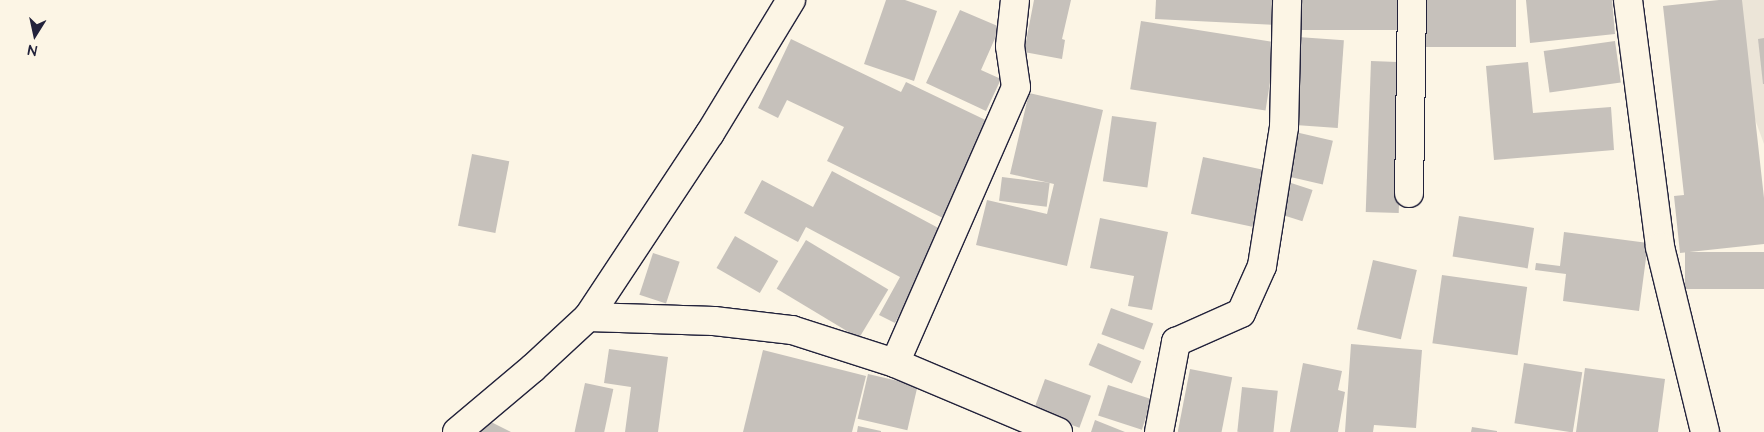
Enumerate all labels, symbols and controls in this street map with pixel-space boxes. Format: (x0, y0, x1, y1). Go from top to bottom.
north arrow (10, 10, 60, 60)
text: N (26, 39, 38, 60)

